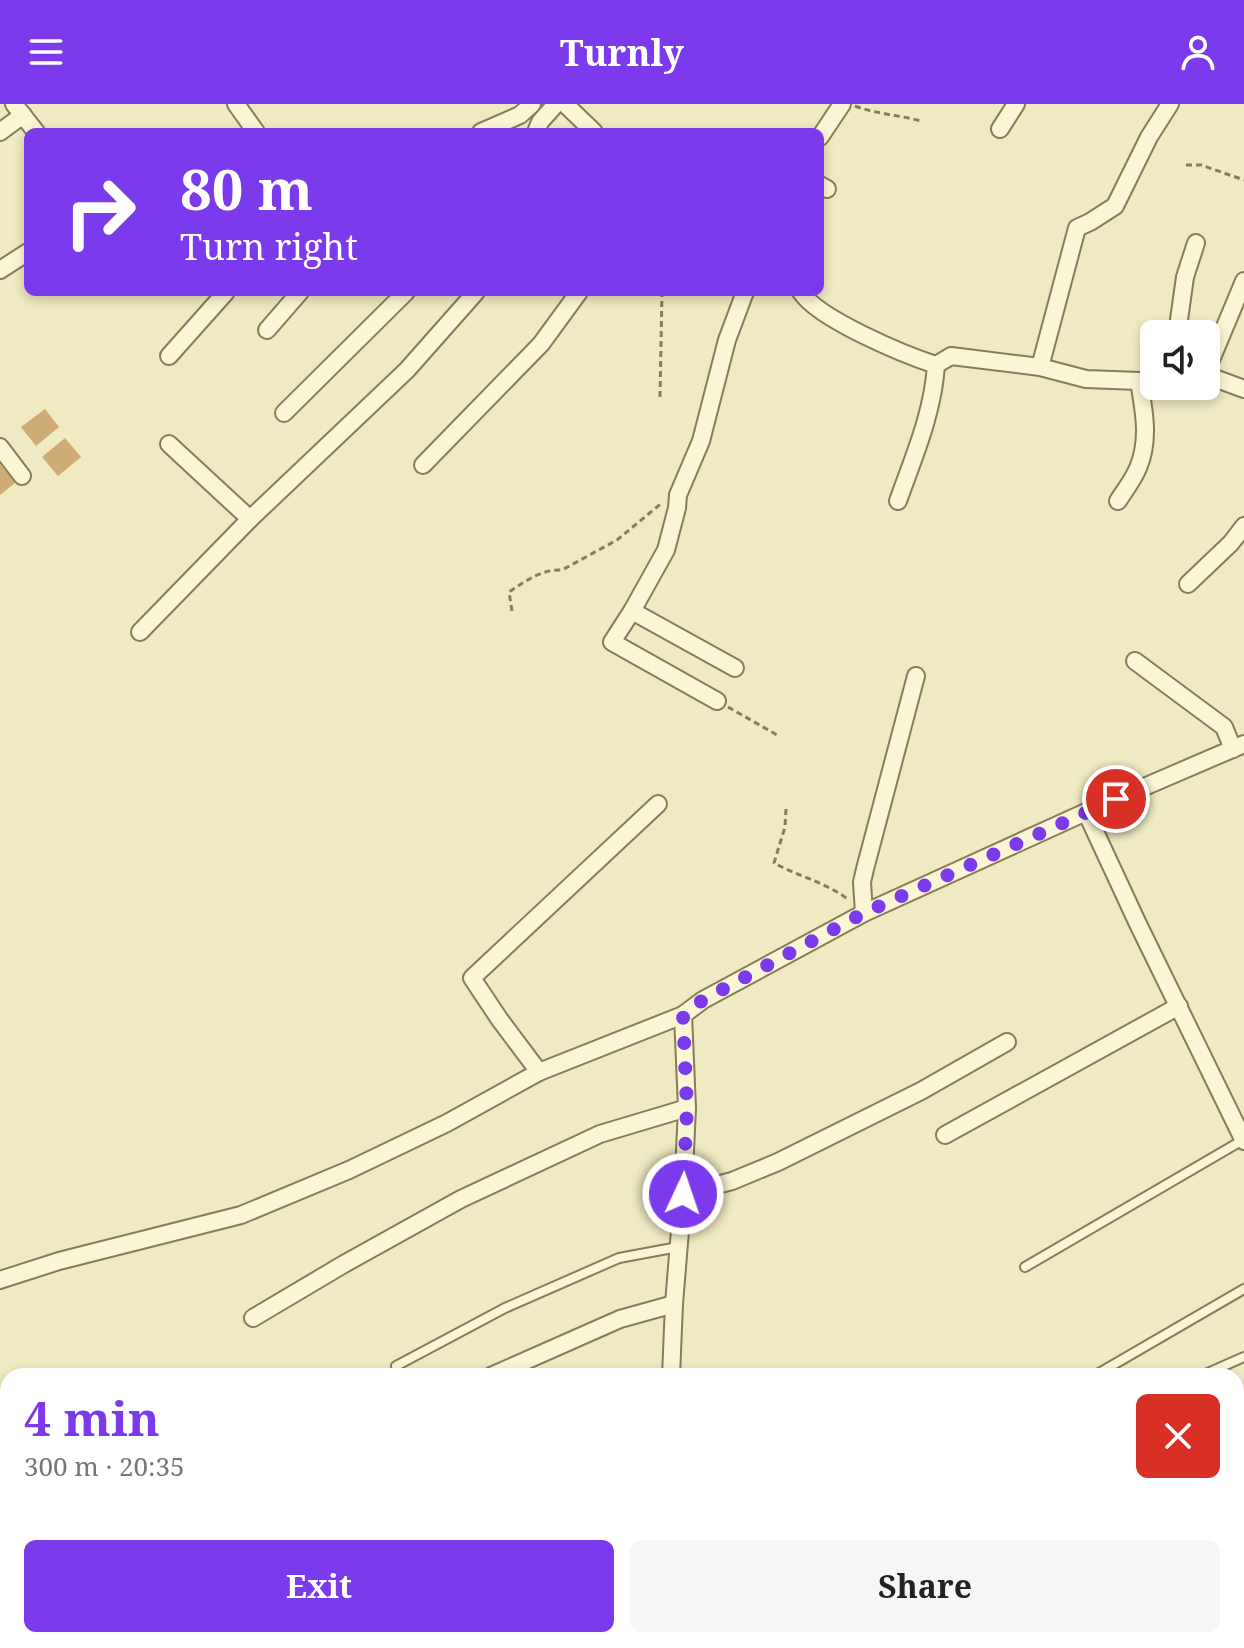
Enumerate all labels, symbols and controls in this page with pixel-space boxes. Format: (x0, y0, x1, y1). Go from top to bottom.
text: Turnly (560, 28, 684, 77)
icon: menu (24, 30, 68, 74)
icon: person (1176, 30, 1220, 74)
text: 80 m (180, 150, 313, 226)
icon: right (48, 160, 152, 264)
text: Turn right (180, 222, 358, 271)
map controls (1140, 320, 1220, 400)
button: sound (1140, 320, 1220, 400)
pin (1082, 765, 1150, 833)
icon: arrive (1094, 777, 1138, 821)
position arrow (641, 1152, 725, 1236)
text: 4 min (24, 1385, 160, 1450)
button: close (1136, 1394, 1220, 1478)
text: 300 m · 20:35 (24, 1448, 185, 1484)
button: Exit (24, 1540, 614, 1632)
button: Share (630, 1540, 1220, 1632)

